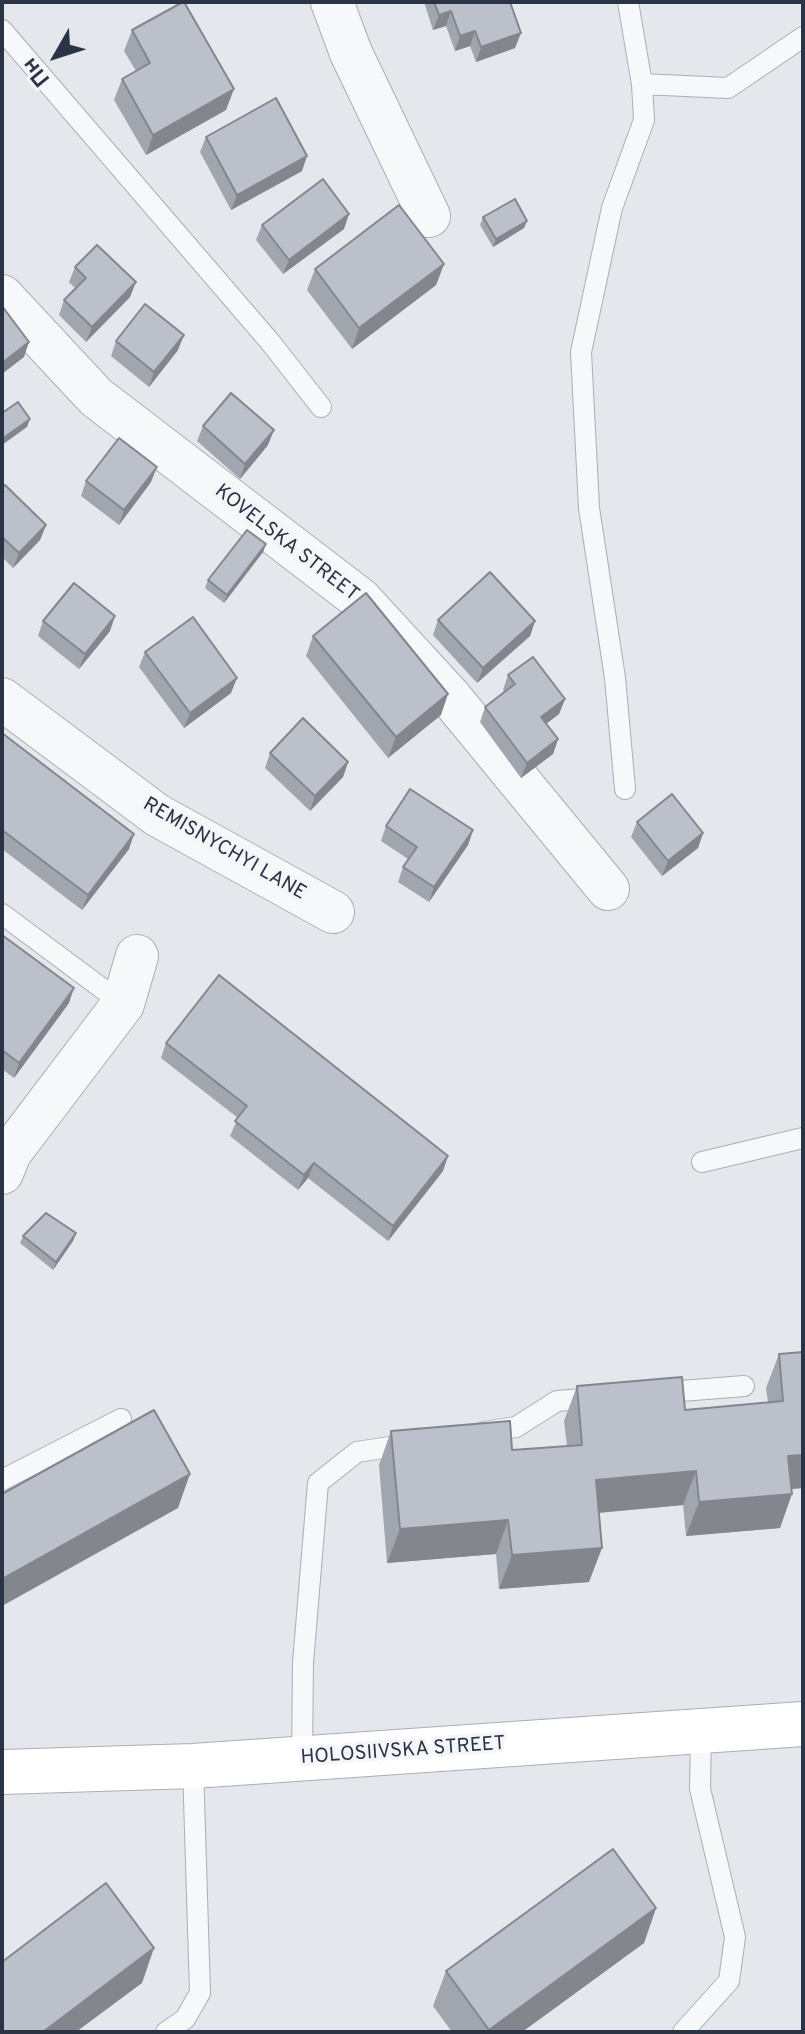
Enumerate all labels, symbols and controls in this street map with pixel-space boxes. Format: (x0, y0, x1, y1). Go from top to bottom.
north arrow (16, 16, 96, 96)
text: Пн (17, 51, 57, 91)
street label: KOVELSKA STREET (209, 480, 363, 608)
street label: REMISNYCHYI LANE (138, 793, 310, 907)
street label: HOLOSIIVSKA STREET (300, 1733, 506, 1771)

